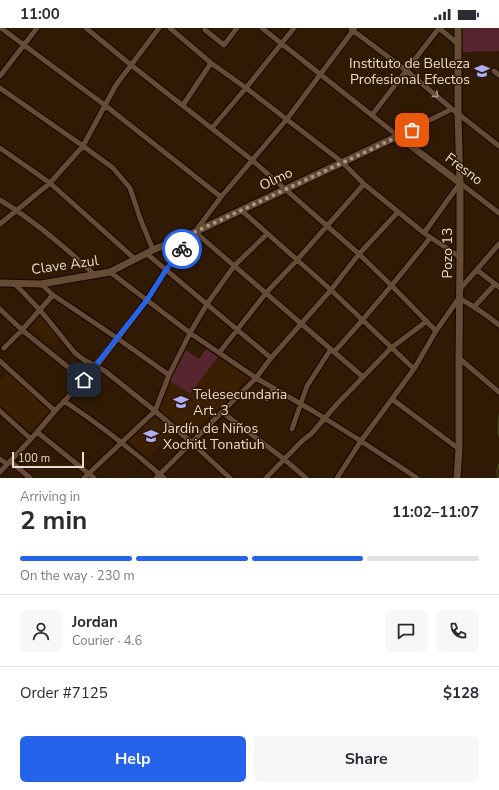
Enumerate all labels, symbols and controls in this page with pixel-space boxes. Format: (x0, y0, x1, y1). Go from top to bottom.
text: 11:00 (20, 4, 60, 24)
place label: Instituto de Belleza Profesional Efectos (349, 54, 470, 89)
school or university icon: Instituto de Belleza Profesional Efectos (473, 62, 491, 80)
one-way arrow (431, 91, 439, 98)
pin (395, 113, 429, 147)
icon: bag (401, 119, 423, 141)
street label: Fresno (441, 149, 487, 189)
street label: Olmo (256, 163, 296, 195)
street label: Pozo 13 (438, 228, 457, 278)
courier (162, 229, 202, 269)
icon: bike (171, 238, 193, 260)
street label: Clave Azul (30, 251, 101, 279)
pin (67, 363, 101, 397)
icon: home (73, 369, 95, 391)
place label: Telesecundaria Art. 3 (193, 385, 287, 420)
school or university icon: Telesecundaria Art. 3 (172, 393, 190, 411)
place label: Jardín de Niños Xochitl Tonatiuh (162, 419, 265, 454)
school or university icon: Jardín de Niños Xochitl Tonatiuh (142, 427, 160, 445)
scale bar (12, 450, 84, 469)
text: 100 m (18, 451, 50, 466)
text: Arriving in (20, 488, 80, 506)
text: 11:02–11:07 (392, 502, 479, 522)
text: 2 min (20, 503, 87, 538)
text: On the way · 230 m (20, 567, 135, 585)
button: person (20, 610, 62, 652)
button: chat (385, 610, 427, 652)
button: phone (437, 610, 479, 652)
text: Jordan (72, 612, 118, 632)
text: Courier · 4.6 (72, 632, 142, 650)
text: Order #7125 (20, 683, 108, 703)
text: $128 (443, 683, 479, 703)
button: Help (20, 736, 246, 782)
button: Share (254, 736, 479, 782)

